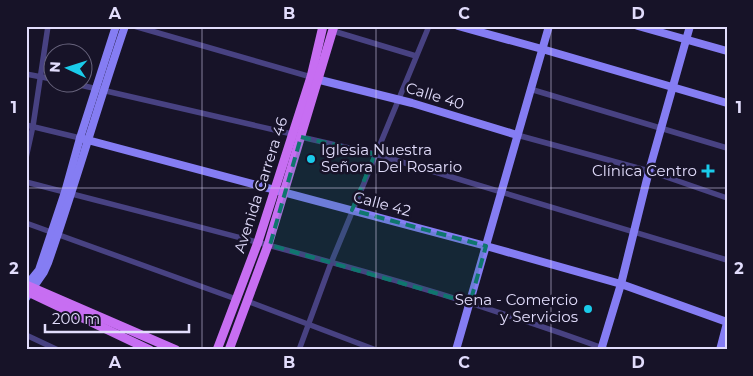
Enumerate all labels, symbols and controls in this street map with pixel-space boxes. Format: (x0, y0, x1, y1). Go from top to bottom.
text: A (108, 4, 122, 23)
text: B (283, 4, 295, 23)
text: C (458, 4, 470, 23)
text: D (631, 4, 645, 23)
north arrow (42, 42, 92, 92)
text: N (46, 61, 64, 73)
street label: Calle 40 (404, 78, 467, 113)
text: 1 (11, 98, 17, 117)
text: 1 (736, 98, 742, 117)
street label: Avenida Carrera 46 (230, 114, 291, 255)
place label: Iglesia Nuestra Señora Del Rosario (321, 140, 462, 176)
marker: Iglesia Nuestra Señora Del Rosario (305, 153, 317, 165)
place label: Clínica Centro (592, 161, 697, 180)
marker: Clínica Centro (701, 164, 715, 178)
street label: Calle 42 (351, 187, 413, 220)
text: 2 (9, 259, 19, 278)
text: 2 (734, 259, 744, 278)
place label: Sena - Comercio y Servicios (455, 290, 578, 326)
scale bar (45, 301, 189, 333)
marker: Sena - Comercio y Servicios (582, 303, 594, 315)
text: 200 m (52, 309, 100, 328)
text: A (108, 353, 122, 372)
text: B (283, 353, 295, 372)
text: C (458, 353, 470, 372)
text: D (631, 353, 645, 372)

